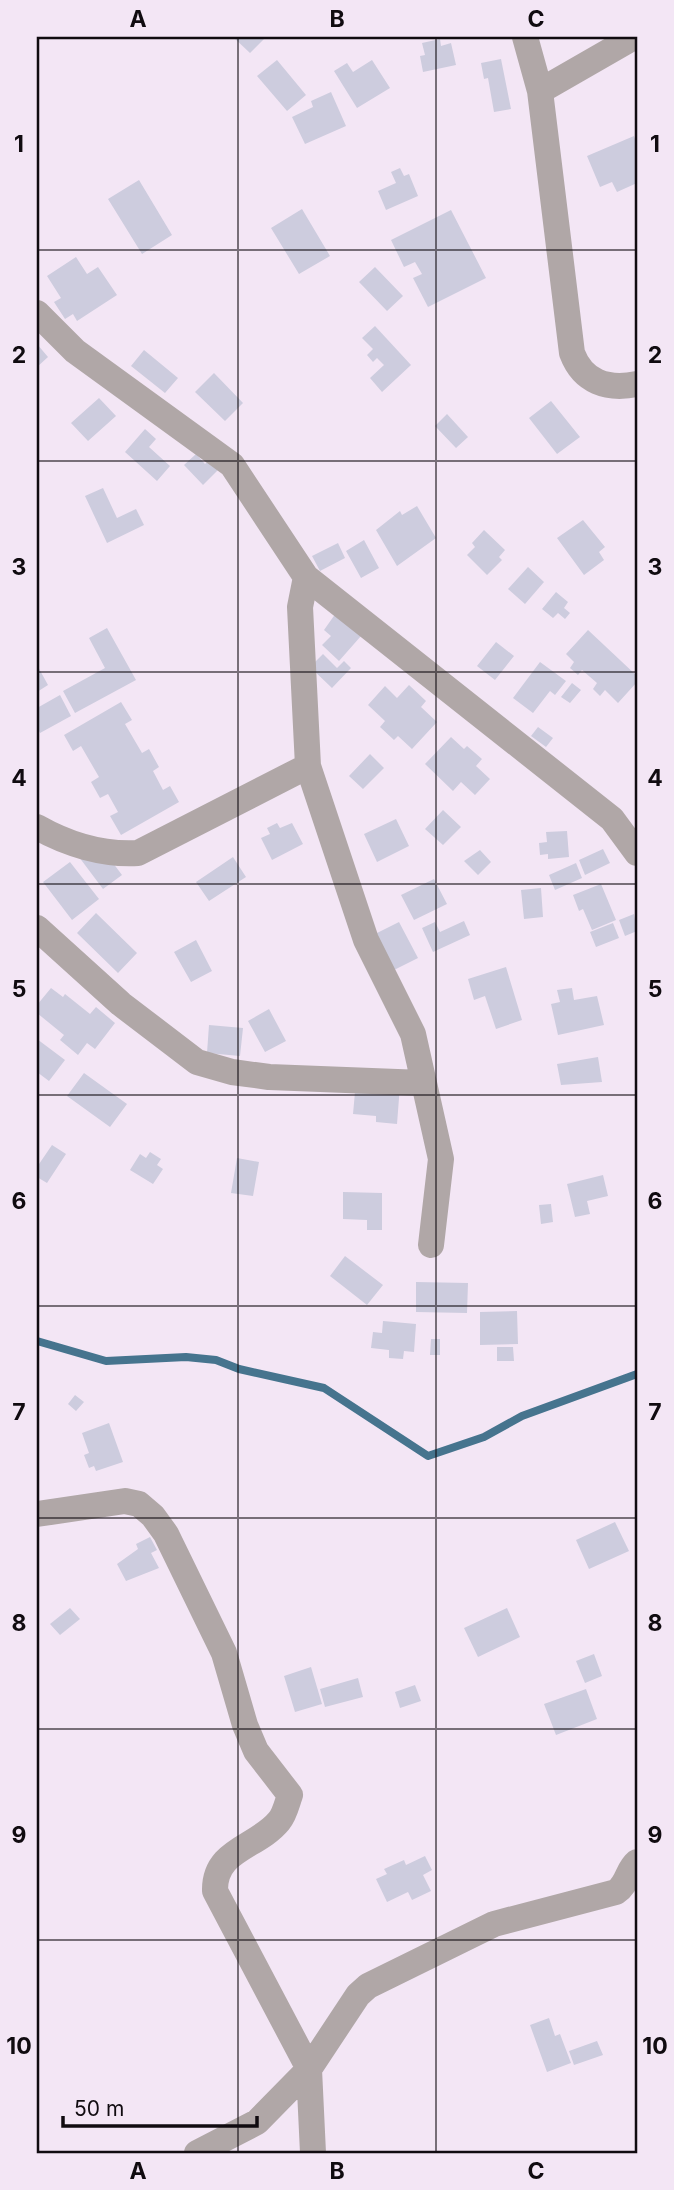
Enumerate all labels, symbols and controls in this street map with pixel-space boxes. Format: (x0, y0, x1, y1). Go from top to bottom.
text: A (129, 5, 147, 33)
text: B (329, 5, 345, 33)
text: C (527, 5, 545, 33)
text: 1 (14, 130, 24, 158)
text: 1 (650, 130, 660, 158)
text: 2 (12, 341, 26, 369)
text: 2 (648, 341, 662, 369)
text: 3 (12, 553, 26, 581)
text: 3 (648, 553, 662, 581)
text: 4 (11, 764, 27, 792)
text: 4 (647, 764, 663, 792)
text: 5 (12, 975, 26, 1003)
text: 5 (648, 975, 662, 1003)
text: 6 (12, 1187, 26, 1215)
text: 6 (648, 1187, 662, 1215)
text: 7 (12, 1398, 26, 1426)
text: 7 (648, 1398, 662, 1426)
text: 8 (12, 1609, 26, 1637)
text: 8 (648, 1609, 662, 1637)
text: 9 (12, 1821, 26, 1849)
text: 9 (648, 1821, 662, 1849)
text: 10 (6, 2032, 32, 2060)
text: 10 (642, 2032, 668, 2060)
scale bar (63, 2085, 257, 2129)
text: 50 m (74, 2096, 124, 2121)
text: A (129, 2157, 147, 2185)
text: B (329, 2157, 345, 2185)
text: C (527, 2157, 545, 2185)

